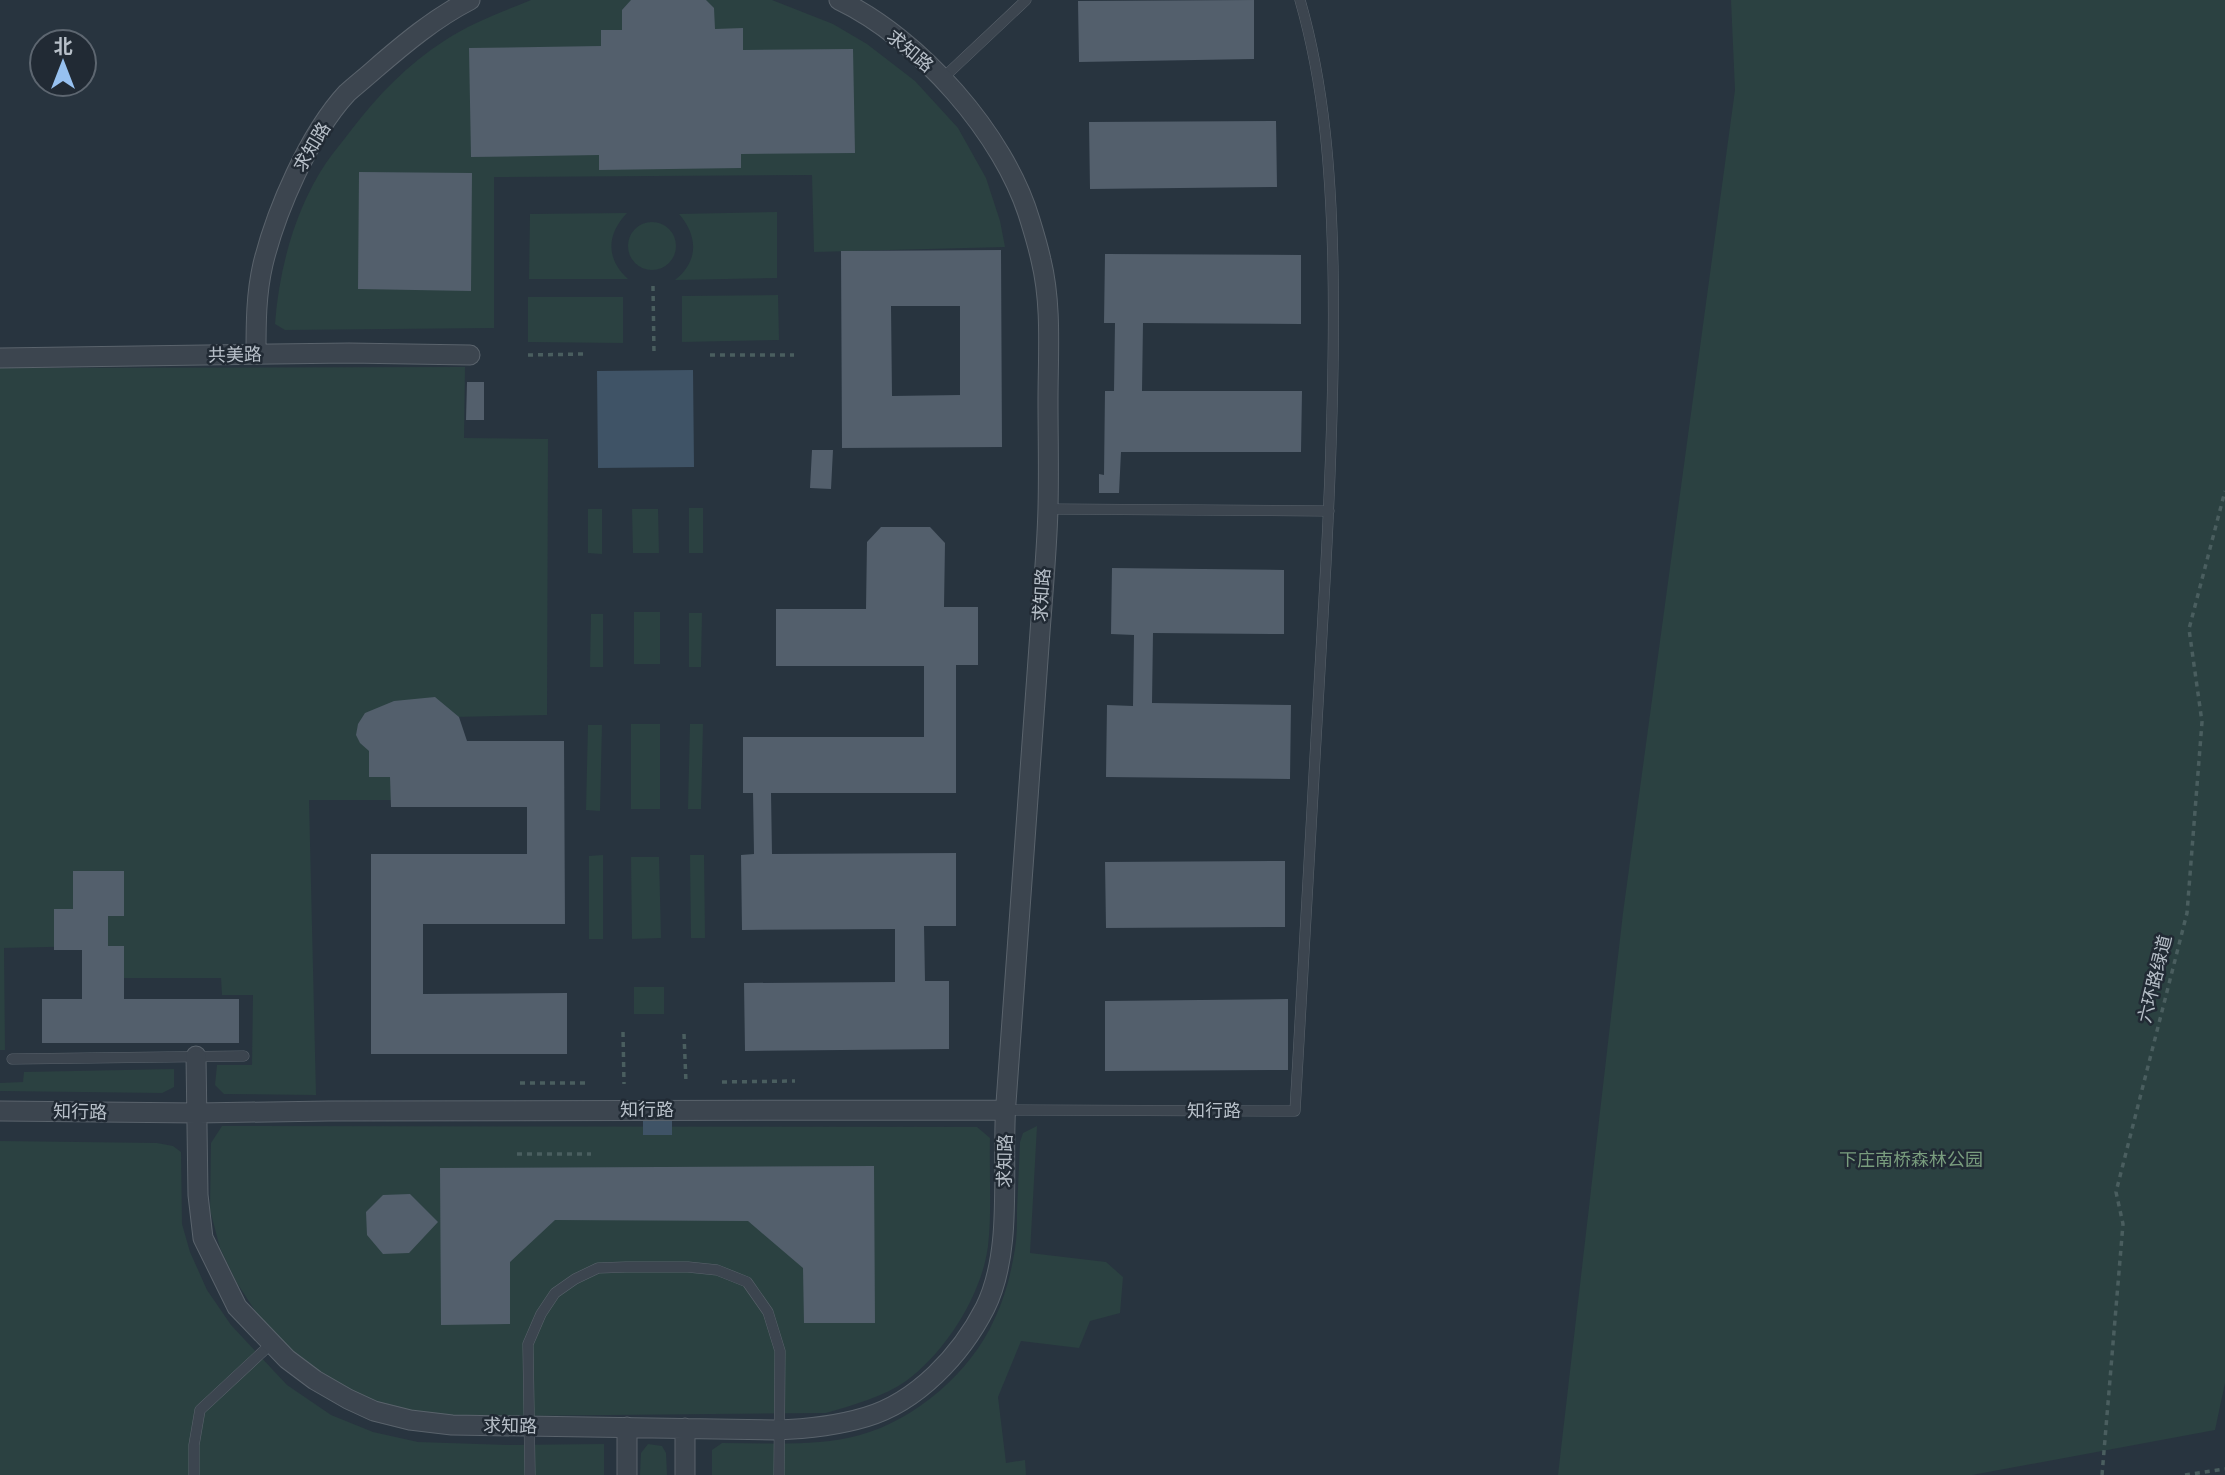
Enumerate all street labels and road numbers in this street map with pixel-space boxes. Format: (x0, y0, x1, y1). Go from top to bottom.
street label: 求知路 (882, 25, 938, 77)
street label: 求知路 (289, 118, 335, 176)
street label: 共美路 (208, 344, 262, 366)
street label: 求知路 (1029, 567, 1055, 623)
street label: 六环路绿道 (2133, 933, 2177, 1025)
street label: 知行路 (620, 1099, 674, 1121)
street label: 知行路 (1187, 1100, 1241, 1122)
street label: 知行路 (53, 1101, 107, 1123)
street label: 求知路 (994, 1134, 1016, 1188)
street label: 求知路 (483, 1415, 537, 1437)

